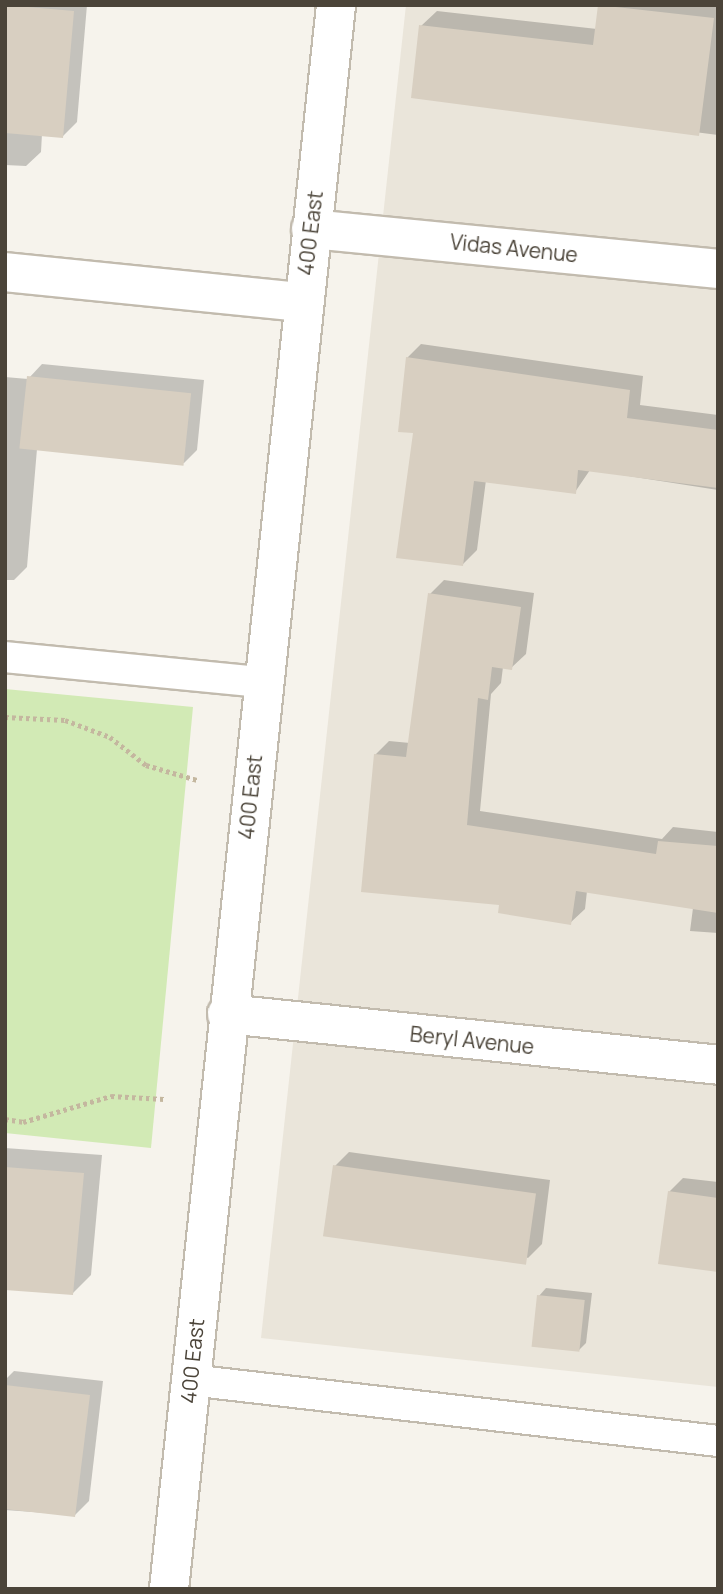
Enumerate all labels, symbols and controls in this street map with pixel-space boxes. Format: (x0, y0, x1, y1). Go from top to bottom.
street label: 400 East (292, 189, 328, 277)
street label: Vidas Avenue (449, 229, 579, 267)
street label: 400 East (233, 753, 267, 841)
street label: Beryl Avenue (409, 1021, 535, 1059)
street label: 400 East (175, 1317, 209, 1405)

